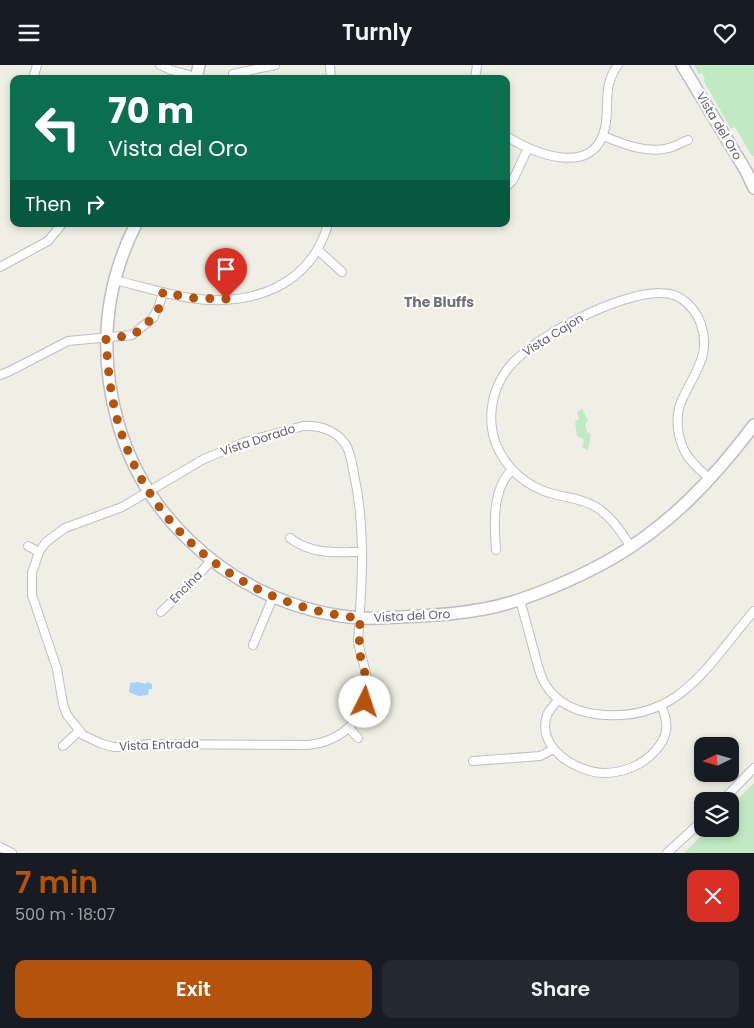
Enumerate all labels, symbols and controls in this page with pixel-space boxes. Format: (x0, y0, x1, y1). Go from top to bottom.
text: Turnly (342, 17, 412, 48)
icon: menu (15, 19, 43, 47)
icon: heart (711, 19, 739, 47)
text: 70 m (108, 86, 194, 135)
street label: Vista del Oro (692, 89, 747, 163)
icon: left (25, 95, 90, 160)
text: Vista del Oro (108, 133, 248, 164)
icon: right (81, 190, 109, 218)
text: Then (25, 191, 71, 218)
pin (205, 248, 247, 299)
icon: arrive (212, 255, 240, 283)
district label: The Bluffs (404, 292, 474, 312)
street label: Vista Cajon (519, 309, 586, 360)
street label: Vista Dorado (218, 419, 298, 460)
street label: Encina (166, 567, 206, 607)
street label: Vista del Oro (373, 605, 451, 626)
position arrow (338, 675, 390, 727)
street label: Vista Entrada (119, 735, 199, 754)
north arrow (694, 737, 739, 783)
map controls (694, 737, 739, 837)
button: layers (694, 792, 739, 837)
text: 7 min (15, 861, 98, 904)
button: close (687, 870, 739, 922)
text: 500 m · 18:07 (15, 903, 115, 926)
button: Exit (15, 960, 372, 1018)
button: Share (382, 960, 739, 1018)

